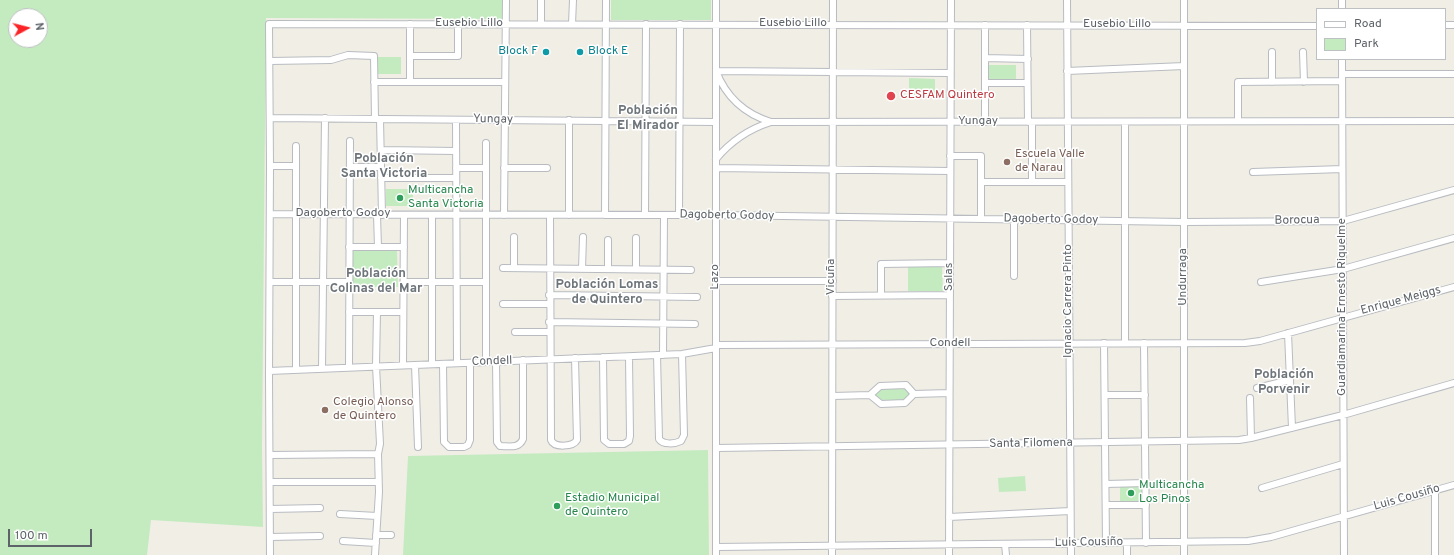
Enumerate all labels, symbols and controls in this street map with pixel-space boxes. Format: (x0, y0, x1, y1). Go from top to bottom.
north arrow (8, 8, 48, 48)
legend (1316, 8, 1446, 60)
text: Road (1354, 16, 1382, 32)
street label: Eusebio Lillo (435, 17, 503, 31)
street label: Eusebio Lillo (759, 17, 827, 31)
street label: Eusebio Lillo (1083, 18, 1151, 32)
text: N (31, 22, 46, 31)
text: Park (1354, 36, 1379, 52)
place label: Block F (498, 45, 538, 59)
place label: Block E (588, 45, 628, 59)
marker: Block F (541, 47, 551, 57)
marker: Block E (575, 47, 585, 57)
place label: CESFAM Quintero (900, 89, 995, 103)
marker: CESFAM Quintero (885, 90, 897, 102)
district label: Población El Mirador (617, 103, 679, 134)
street label: Yungay (473, 112, 513, 128)
street label: Yungay (958, 115, 998, 129)
place label: Escuela Valle de Narau (1015, 148, 1085, 176)
district label: Población Santa Victoria (341, 151, 427, 182)
marker: Escuela Valle de Narau (1002, 157, 1012, 167)
place label: Multicancha Santa Victoria (408, 184, 484, 212)
marker: Multicancha Santa Victoria (395, 193, 405, 203)
street label: Dagoberto Godoy (295, 207, 391, 221)
street label: Dagoberto Godoy (679, 208, 775, 224)
street label: Dagoberto Godoy (1003, 212, 1099, 228)
street label: Borocua (1274, 213, 1320, 229)
street label: Guardiamarina Ernesto Riquelme (1336, 218, 1350, 396)
street label: Ignacio Carrera Pinto (1062, 244, 1076, 358)
street label: Undurraga (1177, 248, 1191, 306)
street label: Vicuña (825, 259, 839, 295)
street label: Salas (943, 263, 957, 291)
street label: Lazo (709, 264, 723, 290)
district label: Población Colinas del Mar (330, 266, 422, 297)
district label: Población Lomas de Quintero (556, 277, 658, 308)
street label: Enrique Meiggs (1359, 283, 1443, 319)
street label: Condell (930, 337, 970, 351)
street label: Condell (471, 354, 513, 370)
district label: Población Porvenir (1254, 367, 1314, 398)
place label: Colegio Alonso de Quintero (333, 396, 414, 424)
marker: Colegio Alonso de Quintero (320, 405, 330, 415)
street label: Santa Filomena (989, 436, 1073, 452)
place label: Multicancha Los Pinos (1139, 479, 1204, 507)
street label: Luis Cousiño (1372, 482, 1442, 514)
marker: Multicancha Los Pinos (1126, 488, 1136, 498)
place label: Estadio Municipal de Quintero (565, 492, 659, 520)
marker: Estadio Municipal de Quintero (552, 501, 562, 511)
scale bar (10, 521, 94, 547)
text: 100 m (15, 528, 48, 544)
street label: Luis Cousiño (1055, 535, 1123, 551)

